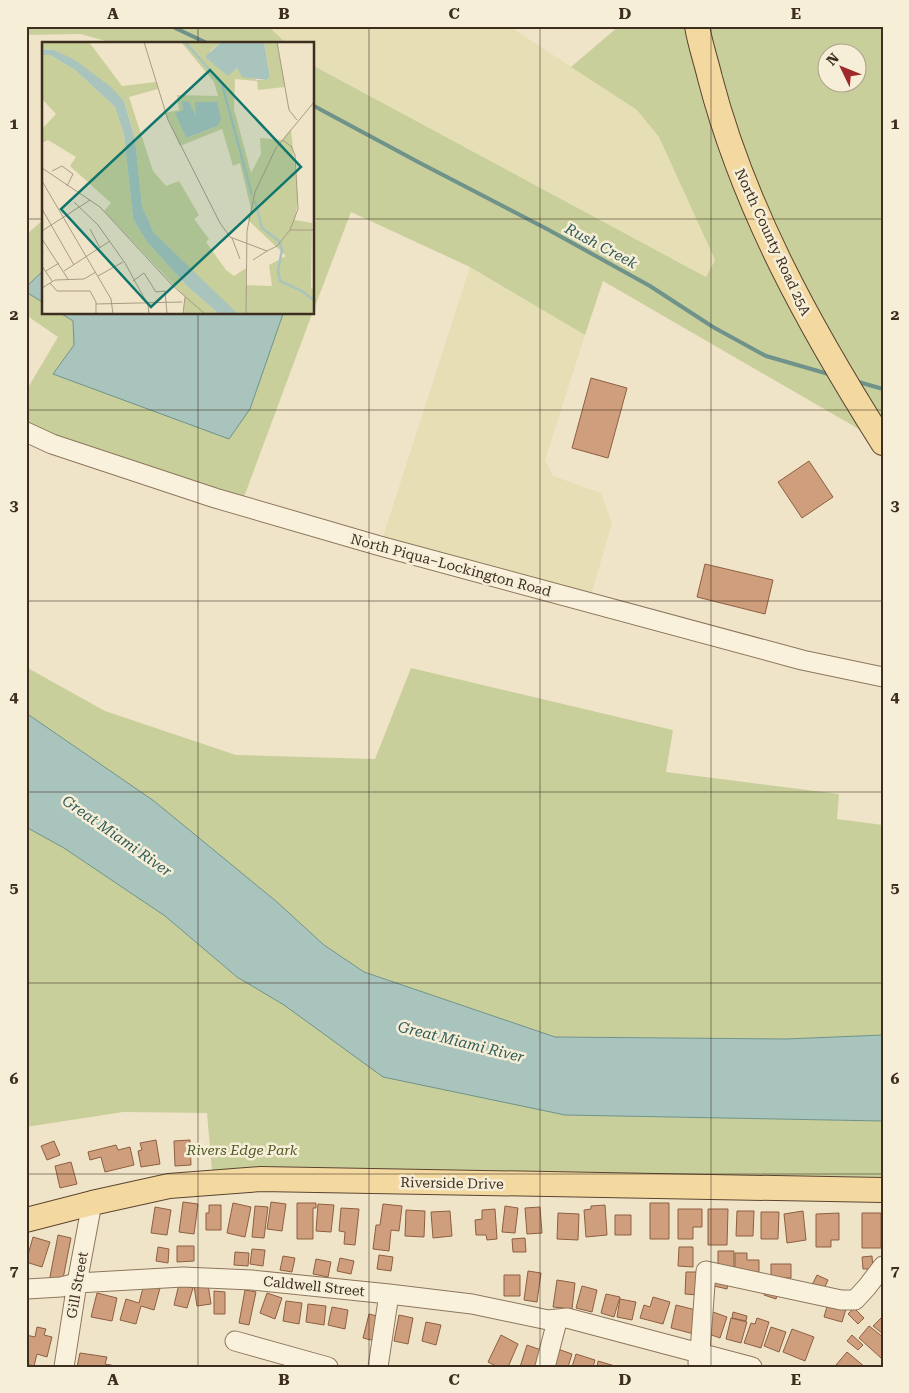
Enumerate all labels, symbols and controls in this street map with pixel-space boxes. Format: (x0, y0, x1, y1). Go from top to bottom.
text: A (107, 4, 119, 23)
text: B (278, 4, 290, 23)
text: C (448, 4, 460, 23)
text: D (619, 4, 632, 23)
text: E (791, 4, 801, 23)
inset map (42, 42, 315, 315)
north arrow (816, 42, 866, 92)
text: N (823, 50, 842, 69)
text: 1 (10, 114, 19, 133)
text: 1 (891, 114, 900, 133)
street label: North County Road 25A (732, 166, 814, 318)
water label: Rush Creek (561, 219, 641, 273)
text: 2 (10, 305, 19, 324)
text: 2 (891, 305, 900, 324)
text: 3 (10, 496, 19, 515)
text: 3 (891, 496, 900, 515)
street label: North Piqua–Lockington Road (349, 530, 553, 600)
text: 4 (10, 687, 19, 706)
text: 4 (891, 687, 900, 706)
water label: Great Miami River (59, 791, 176, 881)
text: 5 (10, 878, 19, 897)
text: 5 (891, 878, 900, 897)
water label: Great Miami River (396, 1018, 527, 1067)
text: 6 (10, 1069, 19, 1088)
text: 6 (891, 1069, 900, 1088)
park label: Rivers Edge Park (186, 1142, 298, 1158)
street label: Riverside Drive (400, 1174, 504, 1192)
street label: Gill Street (63, 1250, 91, 1320)
text: 7 (10, 1261, 19, 1280)
text: 7 (891, 1261, 900, 1280)
street label: Caldwell Street (262, 1273, 366, 1299)
text: A (107, 1370, 119, 1389)
text: B (278, 1370, 290, 1389)
text: C (448, 1370, 460, 1389)
text: D (619, 1370, 632, 1389)
text: E (791, 1370, 801, 1389)

